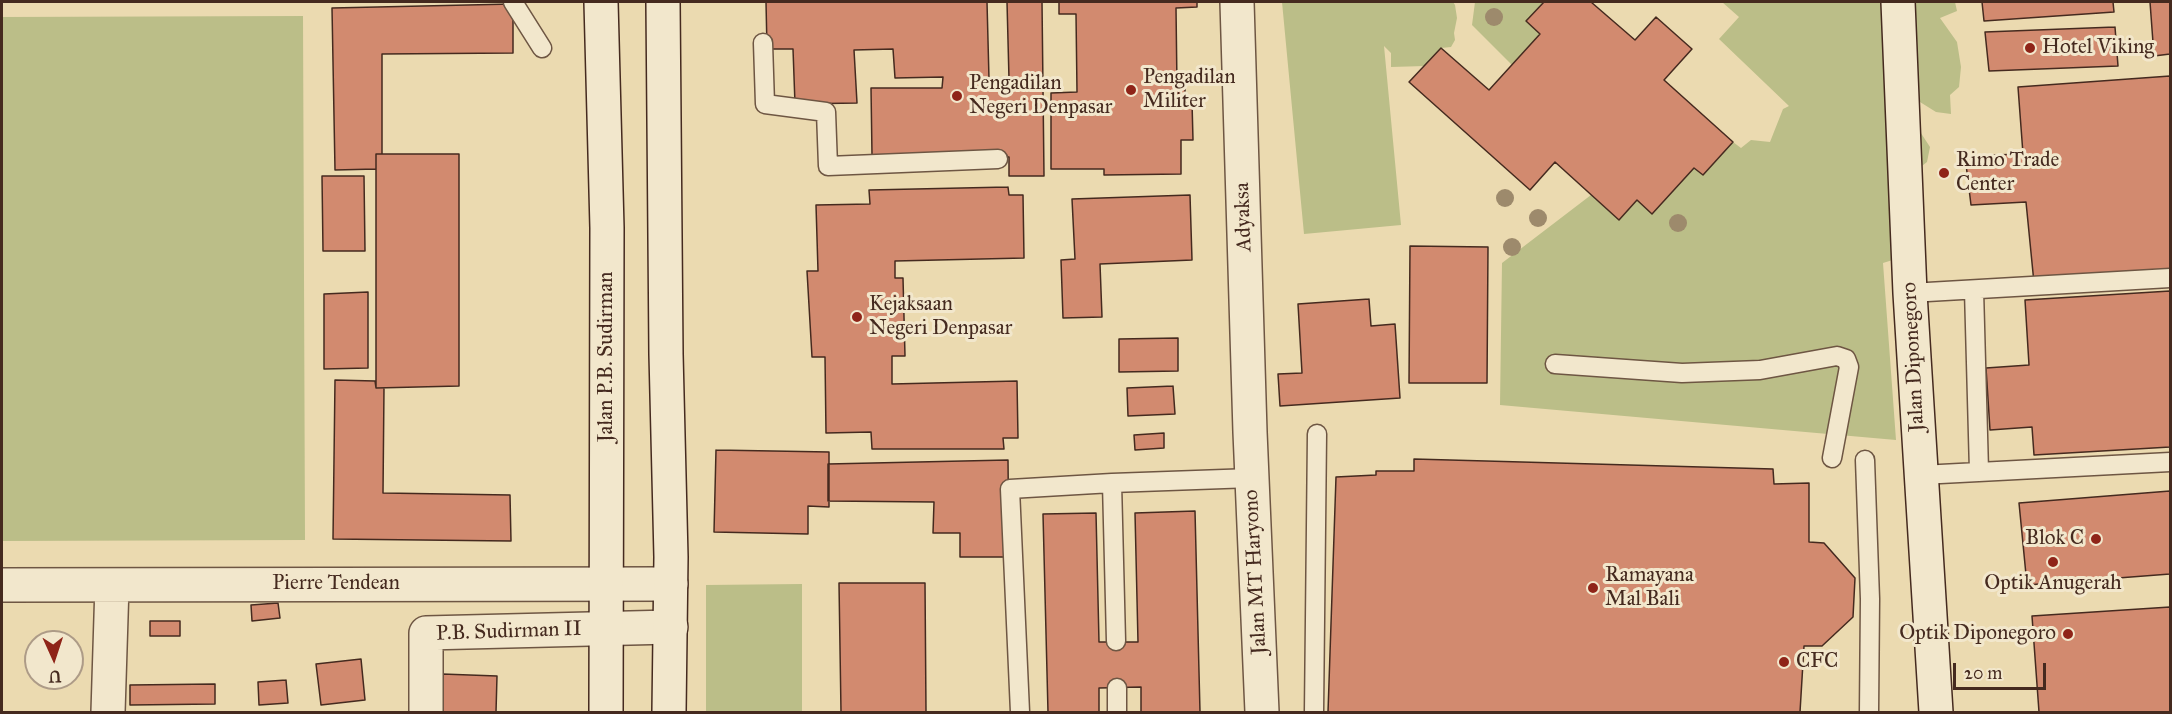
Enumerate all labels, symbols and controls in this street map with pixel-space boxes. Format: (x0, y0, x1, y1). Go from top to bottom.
place label: Hotel Viking (2042, 35, 2154, 61)
marker: Hotel Viking (2023, 41, 2037, 55)
place label: Pengadilan Militer (1143, 65, 1236, 115)
place label: Pengadilan Negeri Denpasar (969, 71, 1112, 121)
marker: Pengadilan Militer (1124, 83, 1138, 97)
marker: Pengadilan Negeri Denpasar (950, 89, 964, 103)
place label: Rimo Trade Center (1956, 148, 2059, 198)
marker: Rimo Trade Center (1937, 166, 1951, 180)
street label: Adyaksa (1230, 182, 1258, 252)
street label: Jalan P.B. Sudirman (594, 272, 620, 442)
street label: Jalan Diponegoro (1897, 281, 1931, 433)
place label: Kejaksaan Negeri Denpasar (869, 292, 1012, 342)
marker: Kejaksaan Negeri Denpasar (850, 310, 864, 324)
street label: Jalan MT Haryono (1239, 489, 1273, 655)
place label: Blok C (2025, 526, 2084, 552)
marker: Blok C (2089, 532, 2103, 546)
marker: Optik Anugerah (2046, 555, 2060, 569)
place label: Ramayana Mal Bali (1605, 563, 1694, 613)
street label: Pierre Tendean (272, 571, 400, 597)
place label: Optik Anugerah (1984, 571, 2122, 597)
marker: Ramayana Mal Bali (1586, 581, 1600, 595)
street label: P.B. Sudirman II (436, 617, 582, 647)
place label: Optik Diponegoro (1899, 621, 2056, 647)
marker: Optik Diponegoro (2061, 627, 2075, 641)
north arrow (24, 630, 84, 690)
place label: CFC (1796, 649, 1838, 675)
scale bar (1956, 651, 2049, 689)
marker: CFC (1777, 655, 1791, 669)
text: 20 m (1964, 662, 2002, 684)
text: U (48, 667, 62, 686)

